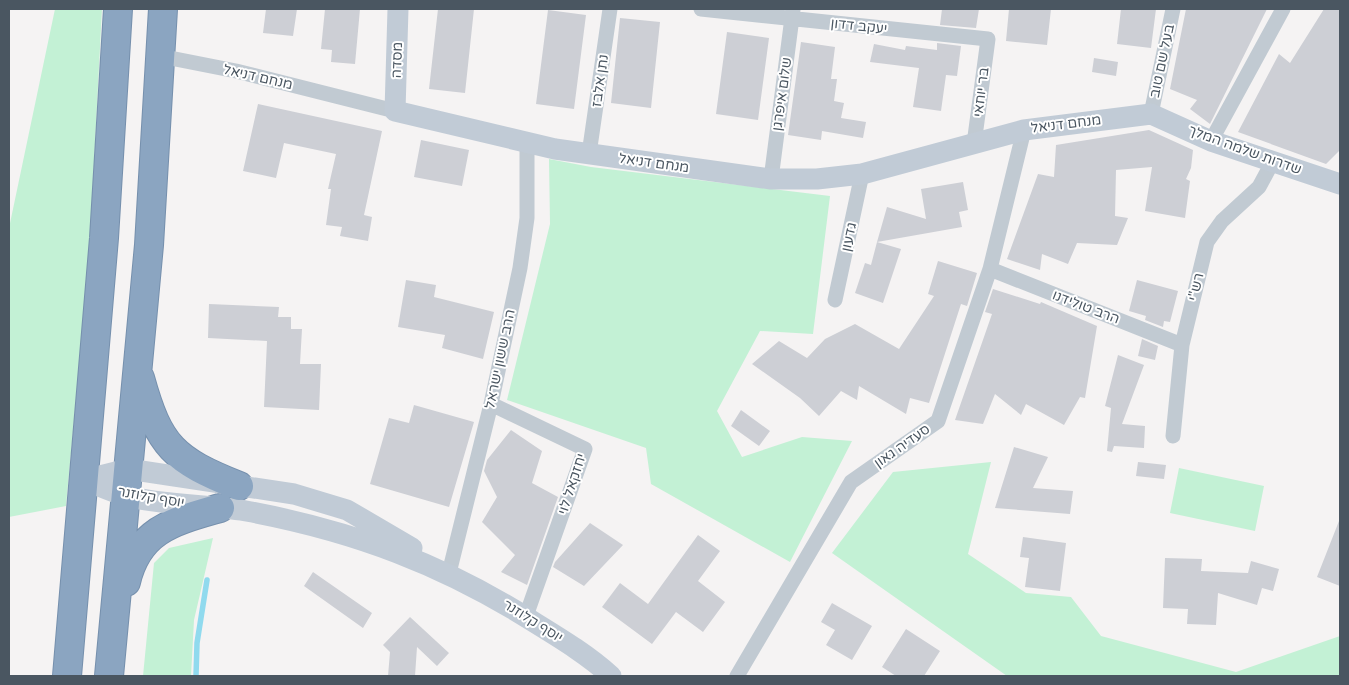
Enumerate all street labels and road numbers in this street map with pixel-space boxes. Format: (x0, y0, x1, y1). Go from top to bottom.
street label: יעקב דדון (830, 15, 888, 37)
street label: בעל שם טוב (1146, 23, 1178, 99)
street label: מסדה (388, 41, 406, 79)
street label: נתן אלבז (588, 53, 612, 109)
street label: שלום איפרגן (768, 56, 796, 132)
street label: מנחם דניאל (222, 61, 294, 93)
street label: בר יוחאי (970, 66, 992, 118)
street label: מנחם דניאל (1030, 111, 1102, 137)
street label: שדרות שלמה המלך (1186, 122, 1304, 178)
street label: מנחם דניאל (618, 150, 690, 176)
street label: גדעון (838, 221, 860, 253)
street label: רש"י (1184, 271, 1208, 303)
street label: הרב טולידנו (1050, 286, 1122, 328)
street label: הרב ששון ישראל (481, 308, 519, 410)
street label: סעדיה גאון (871, 421, 933, 471)
street label: יחזקאל לוי (554, 451, 590, 517)
street label: יוסף קלוזנר (116, 483, 186, 511)
street label: יוסף קלוזנר (500, 596, 566, 646)

